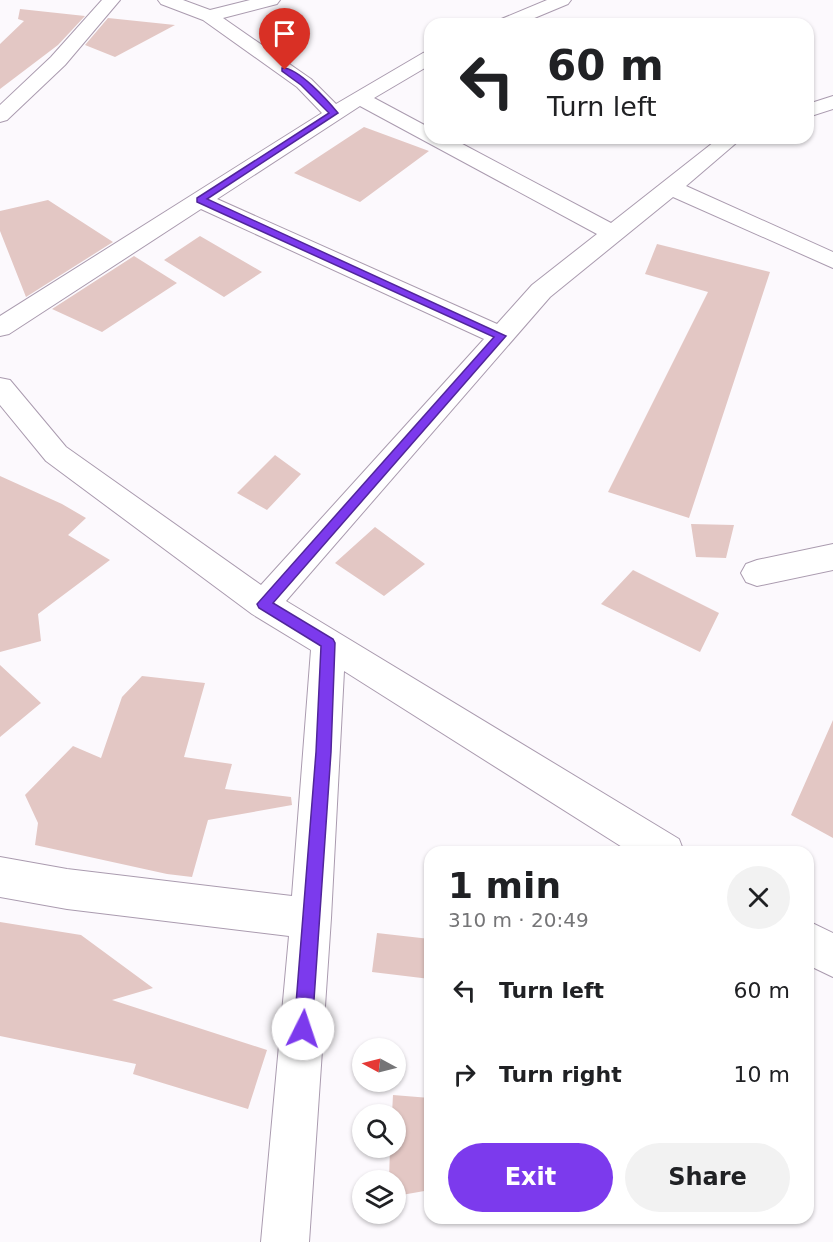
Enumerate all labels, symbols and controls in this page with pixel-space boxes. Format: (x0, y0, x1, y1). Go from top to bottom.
pin (259, 8, 310, 70)
icon: arrive (268, 17, 301, 50)
text: 60 m (547, 41, 664, 90)
icon: left (448, 42, 526, 120)
text: Turn left (547, 91, 657, 122)
text: 1 min (448, 865, 561, 906)
button: close (727, 866, 790, 929)
text: 310 m · 20:49 (448, 908, 589, 932)
icon: left (448, 974, 481, 1007)
text: Turn left (499, 978, 604, 1003)
text: 60 m (734, 978, 790, 1003)
position arrow (271, 997, 335, 1061)
north arrow (352, 1038, 406, 1092)
map controls (352, 1038, 406, 1224)
icon: right (448, 1058, 481, 1091)
text: Turn right (499, 1062, 622, 1087)
text: 10 m (734, 1062, 790, 1087)
button: search (352, 1104, 406, 1158)
button: Exit (448, 1143, 613, 1212)
button: Share (625, 1143, 790, 1212)
button: layers (352, 1170, 406, 1224)

